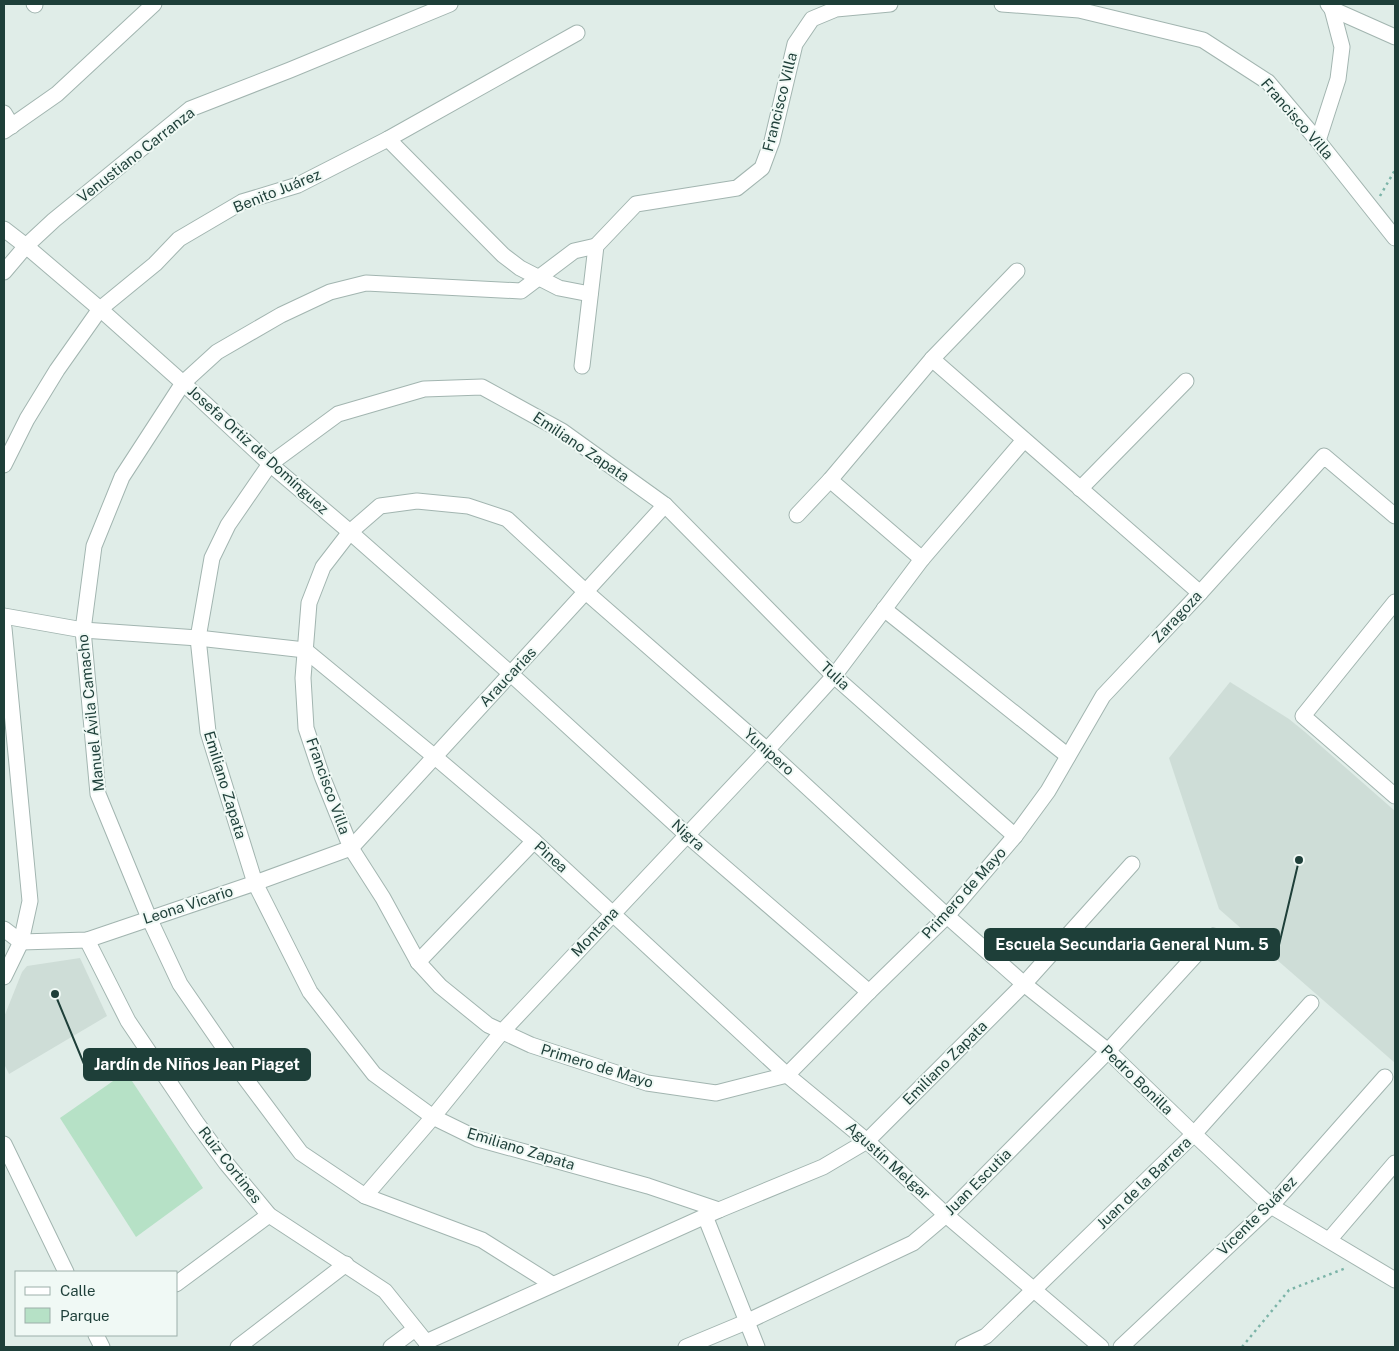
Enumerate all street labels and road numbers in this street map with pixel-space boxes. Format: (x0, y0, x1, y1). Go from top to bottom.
street label: Francisco Villa (759, 51, 800, 153)
street label: Francisco Villa (1258, 75, 1337, 163)
street label: Venustiano Carranza (74, 104, 198, 206)
street label: Benito Juárez (231, 165, 323, 216)
street label: Josefa Ortiz de Domínguez (185, 382, 332, 517)
street label: Emiliano Zapata (530, 408, 632, 485)
street label: Zaragoza (1148, 587, 1205, 646)
street label: Manuel Ávila Camacho (74, 634, 107, 793)
street label: Araucarias (476, 643, 539, 710)
street label: Tulia (817, 658, 853, 693)
street label: Yunipero (741, 725, 798, 778)
street label: Emiliano Zapata (201, 729, 250, 841)
street label: Francisco Villa (303, 735, 354, 836)
street label: Nigra (668, 816, 708, 854)
street label: Pinea (531, 837, 571, 876)
street label: Primero de Mayo (918, 844, 1009, 942)
street label: Leona Vicario (141, 882, 235, 927)
street label: Montana (568, 904, 622, 960)
street label: Emiliano Zapata (899, 1017, 990, 1108)
street label: Primero de Mayo (539, 1040, 656, 1091)
street label: Pedro Bonilla (1098, 1041, 1177, 1118)
street label: Agustín Melgar (843, 1118, 934, 1203)
street label: Ruiz Cortines (195, 1123, 265, 1206)
street label: Emiliano Zapata (465, 1124, 577, 1173)
street label: Juan de la Barrera (1093, 1133, 1194, 1232)
street label: Juan Escutia (941, 1145, 1014, 1218)
street label: Vicente Suárez (1214, 1173, 1300, 1259)

